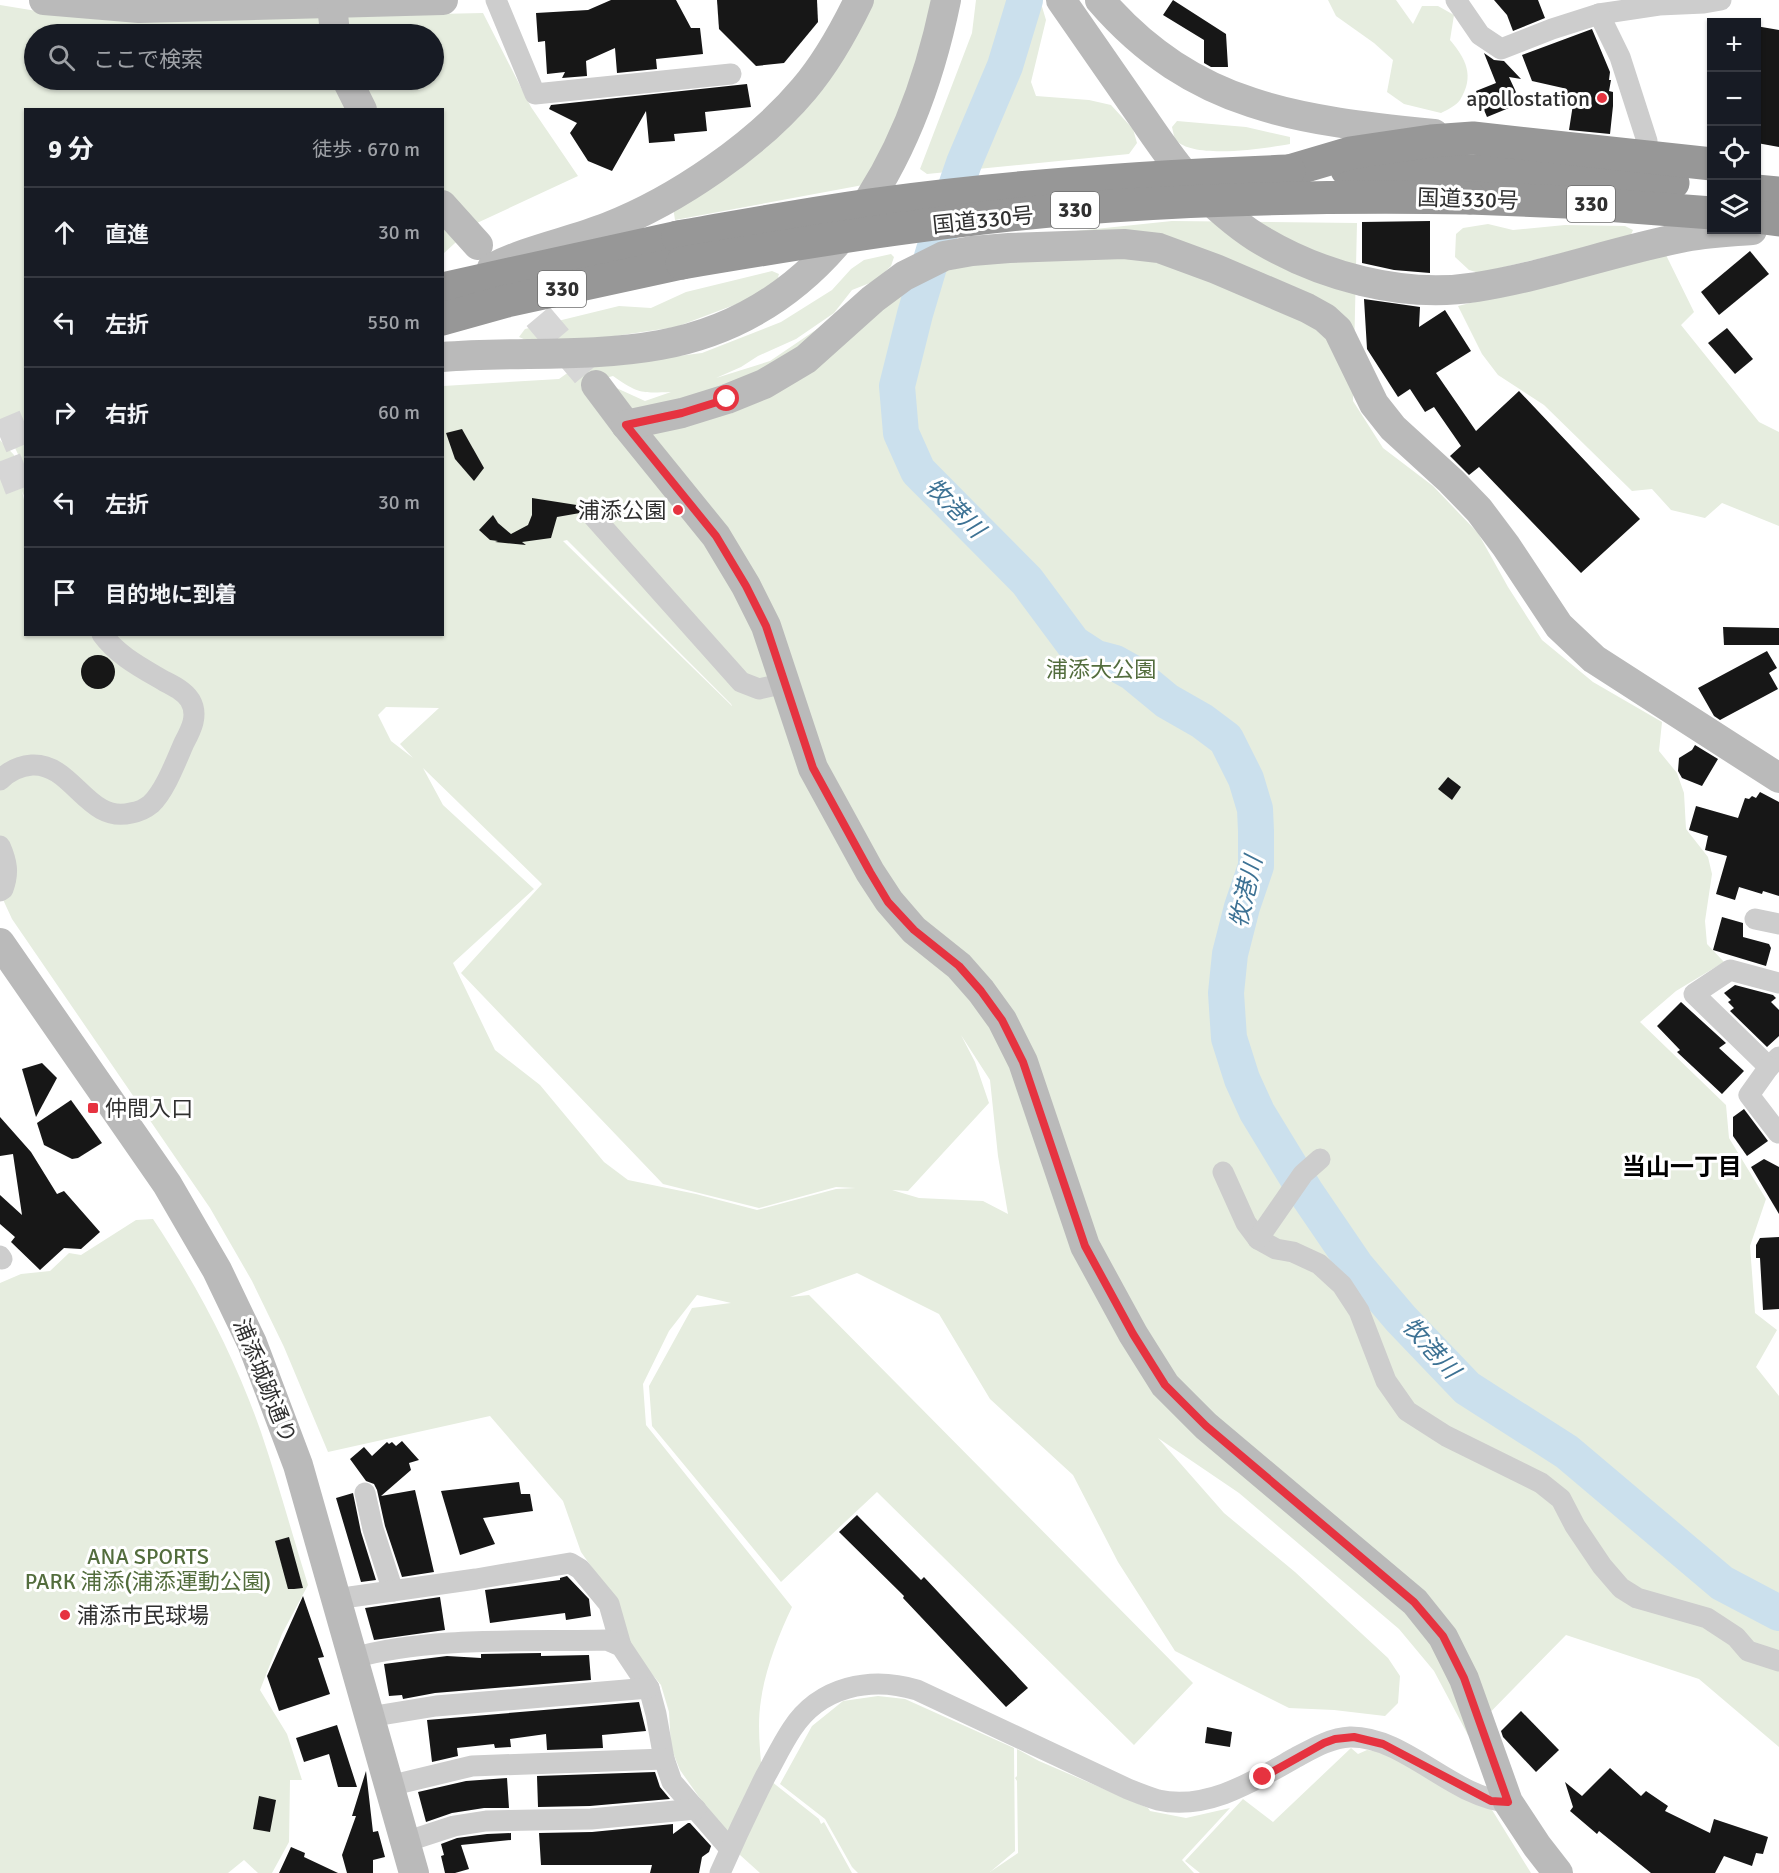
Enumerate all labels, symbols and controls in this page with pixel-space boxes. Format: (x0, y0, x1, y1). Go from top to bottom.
map controls (1707, 18, 1761, 234)
button: + (1707, 18, 1761, 72)
search box (24, 24, 444, 90)
icon: search (45, 41, 78, 74)
text: ここで検索 (93, 46, 203, 73)
button: − (1707, 72, 1761, 126)
place label: apollostation (1466, 85, 1590, 112)
marker: apollostation (1595, 91, 1609, 105)
button: locate (1707, 126, 1761, 180)
text: 9 分 (48, 134, 94, 166)
text: 徒歩 · 670 m (312, 137, 420, 162)
button: layers (1707, 180, 1761, 234)
street label: 国道330号 (1417, 184, 1519, 214)
road number: 330 (1567, 186, 1615, 222)
road number: 330 (1051, 192, 1099, 228)
street label: 国道330号 (931, 201, 1035, 239)
icon: ahead (48, 216, 81, 249)
text: 30 m (378, 220, 420, 245)
text: 直進 (105, 221, 149, 248)
road number: 330 (538, 271, 586, 307)
icon: left (48, 306, 81, 339)
text: 550 m (367, 310, 420, 335)
text: 左折 (105, 311, 149, 338)
route start (713, 385, 739, 411)
icon: right (48, 396, 81, 429)
text: 60 m (378, 400, 420, 425)
text: 右折 (105, 401, 149, 428)
water label: 牧港川 (919, 472, 993, 546)
icon: left (48, 486, 81, 519)
text: 30 m (378, 490, 420, 515)
text: 左折 (105, 491, 149, 518)
place label: 浦添公園 (578, 497, 666, 524)
marker: 浦添公園 (671, 503, 685, 517)
icon: arrive (48, 576, 81, 609)
text: 目的地に到着 (105, 581, 237, 608)
park label: 浦添大公園 (1046, 656, 1156, 683)
water label: 牧港川 (1223, 851, 1269, 930)
place label: 仲間入口 (105, 1095, 193, 1122)
marker: 仲間入口 (86, 1101, 100, 1115)
district label: 当山一丁目 (1622, 1152, 1742, 1182)
water label: 牧港川 (1396, 1311, 1468, 1387)
street label: 浦添城跡通り (228, 1315, 302, 1447)
park label: ANA SPORTS PARK 浦添(浦添運動公園) (25, 1543, 271, 1595)
place label: 浦添市民球場 (77, 1602, 209, 1629)
marker: 浦添市民球場 (58, 1608, 72, 1622)
route end (1249, 1763, 1275, 1789)

